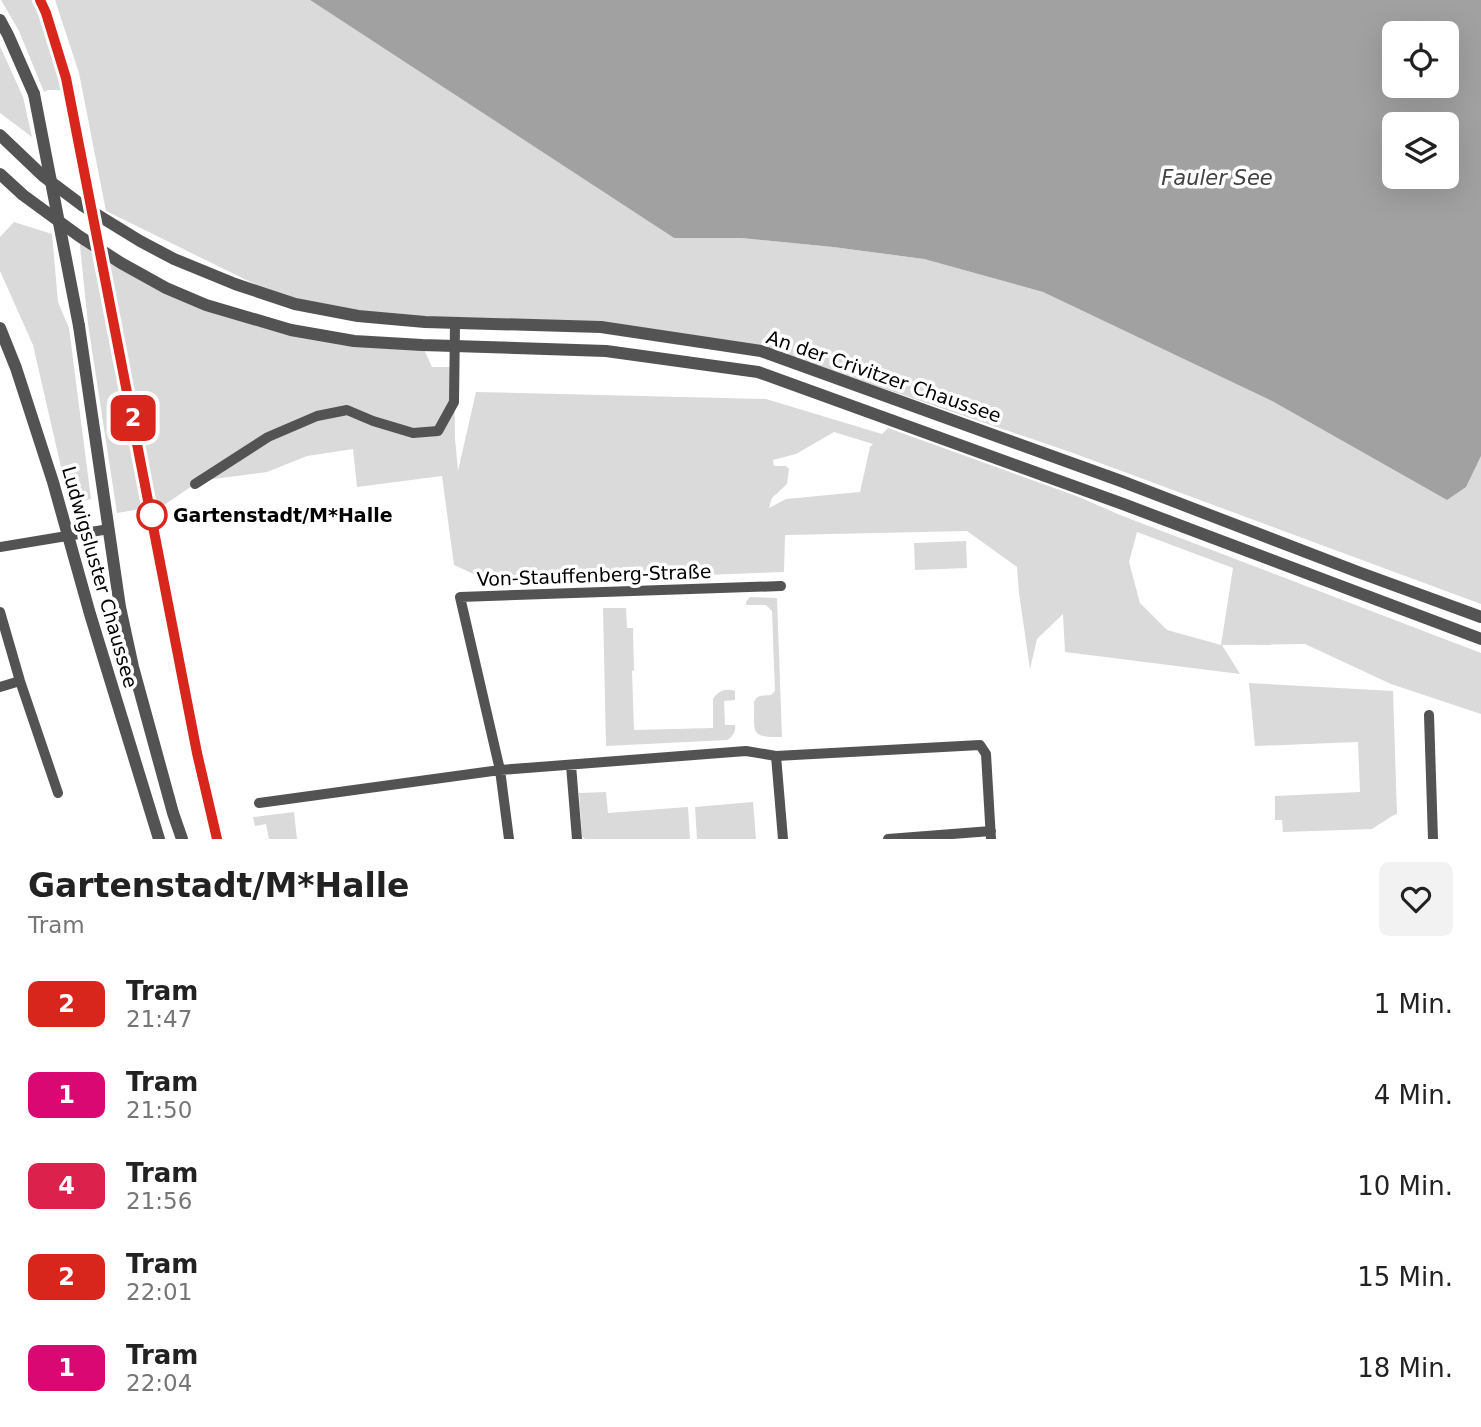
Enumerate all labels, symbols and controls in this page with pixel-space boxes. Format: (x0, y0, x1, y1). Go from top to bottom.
map controls (1382, 21, 1459, 189)
button: locate (1382, 21, 1459, 98)
button: layers (1382, 112, 1459, 189)
water label: Fauler See (1161, 166, 1273, 190)
street label: An der Crivitzer Chaussee (764, 325, 1004, 427)
line badge: 2 (110, 395, 156, 441)
text: 2 (125, 404, 141, 432)
street label: Ludwigsluster Chaussee (58, 464, 142, 690)
marker: Gartenstadt/M*Halle (137, 500, 167, 530)
place label: Gartenstadt/M*Halle (173, 504, 393, 526)
street label: Von-Stauffenberg-Straße (476, 560, 712, 590)
button: heart (1379, 862, 1453, 936)
text: Gartenstadt/M*Halle (28, 866, 409, 905)
text: Tram (28, 912, 85, 938)
text: Tram (126, 976, 198, 1006)
text: 1 Min. (1374, 989, 1453, 1019)
text: 2 (58, 990, 75, 1018)
text: 21:47 (126, 1006, 192, 1032)
text: Tram (126, 1067, 198, 1097)
text: 4 Min. (1374, 1080, 1453, 1110)
text: 1 (58, 1081, 75, 1109)
text: 21:50 (126, 1097, 192, 1123)
text: Tram (126, 1158, 198, 1188)
text: 10 Min. (1357, 1171, 1453, 1201)
text: 4 (58, 1172, 75, 1200)
text: 21:56 (126, 1188, 192, 1214)
text: Tram (126, 1249, 198, 1279)
text: 15 Min. (1357, 1262, 1453, 1292)
text: 2 (58, 1263, 75, 1291)
text: 22:01 (126, 1279, 192, 1305)
text: Tram (126, 1340, 198, 1370)
text: 18 Min. (1357, 1353, 1453, 1383)
text: 1 (58, 1354, 75, 1382)
text: 22:04 (126, 1370, 192, 1396)

